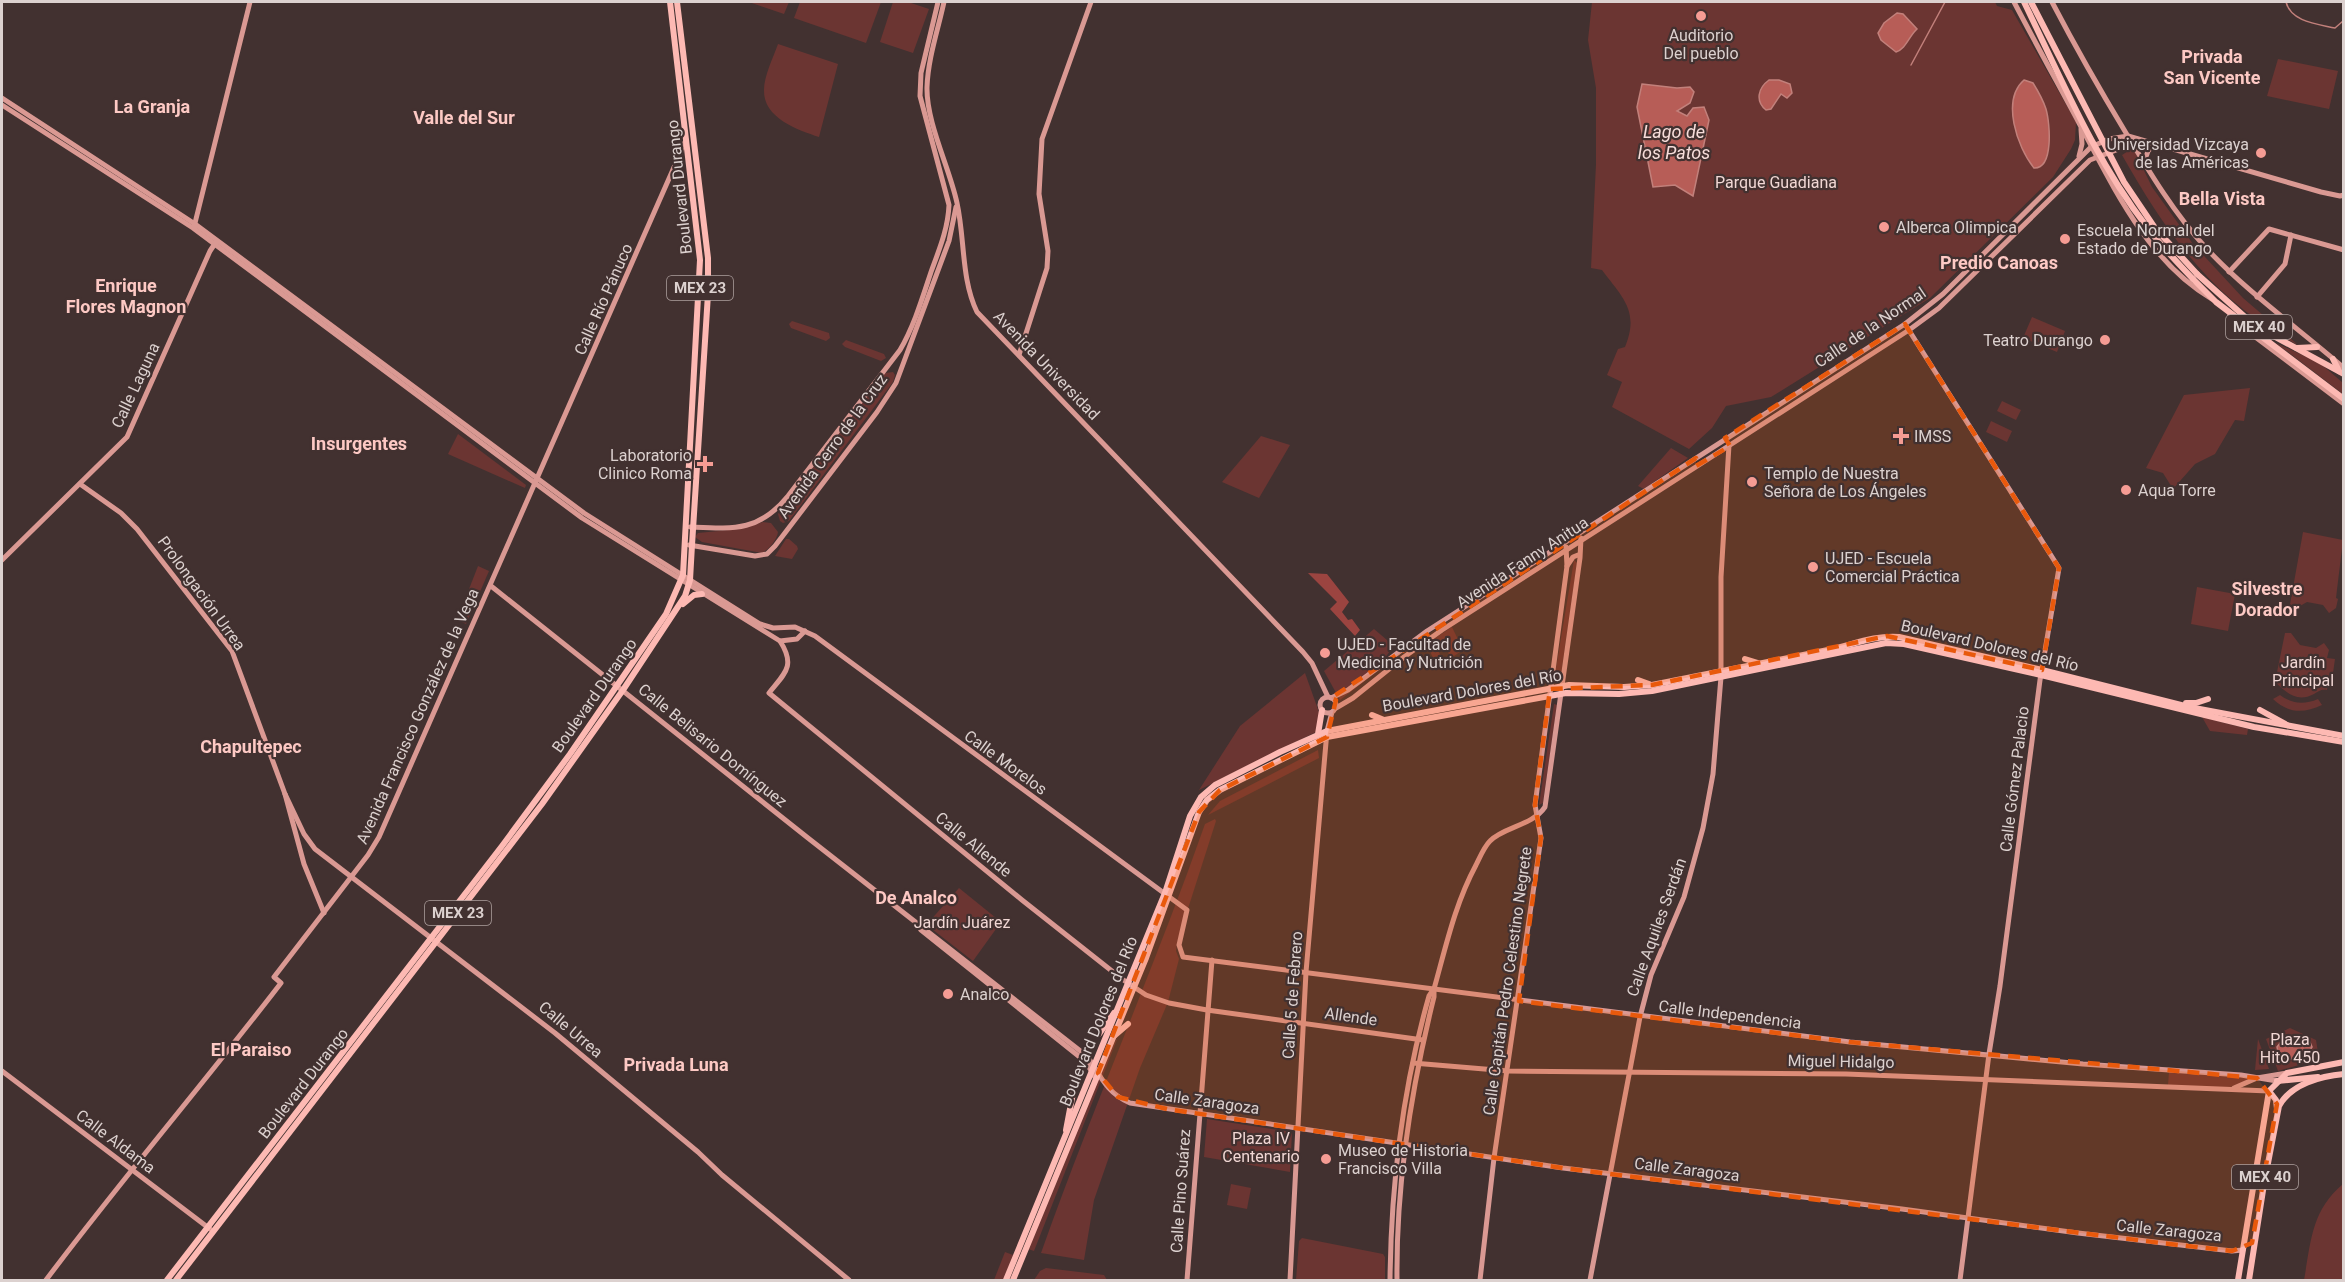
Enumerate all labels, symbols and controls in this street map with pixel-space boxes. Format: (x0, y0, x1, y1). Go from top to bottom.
marker: Auditorio Del pueblo (1694, 9, 1708, 23)
place label: Auditorio Del pueblo (1663, 26, 1739, 63)
district label: Privada San Vicente (2164, 46, 2261, 88)
district label: La Granja (114, 96, 191, 117)
district label: Valle del Sur (413, 107, 515, 128)
street label: Boulevard Durango (663, 119, 696, 255)
water label: Lago de los Patos (1638, 121, 1710, 163)
place label: Universidad Vizcaya de las Américas (2106, 135, 2249, 172)
marker: Universidad Vizcaya de las Américas (2254, 146, 2268, 160)
park label: Parque Guadiana (1715, 173, 1837, 192)
district label: Bella Vista (2179, 188, 2266, 209)
place label: Alberca Olimpica (1896, 218, 2017, 237)
marker: Alberca Olimpica (1877, 220, 1891, 234)
place label: Escuela Normal del Estado de Durango (2077, 221, 2215, 258)
marker: Escuela Normal del Estado de Durango (2058, 232, 2072, 246)
street label: Calle Río Pánuco (570, 240, 637, 358)
district label: Predio Canoas (1940, 252, 2058, 273)
district label: Enrique Flores Magnon (66, 275, 186, 317)
road number: MEX 23 (667, 276, 733, 300)
street label: Calle de la Normal (1811, 283, 1929, 372)
street label: Avenida Universidad (990, 307, 1104, 424)
road number: MEX 40 (2226, 315, 2292, 339)
place label: Teatro Durango (1983, 331, 2093, 350)
marker: Teatro Durango (2098, 333, 2112, 347)
street label: Calle Laguna (107, 339, 164, 431)
street label: Avenida Cerro de la Cruz (774, 370, 891, 522)
marker: IMSS (1892, 427, 1910, 445)
place label: IMSS (1914, 427, 1951, 446)
district label: Insurgentes (311, 433, 407, 454)
place label: Laboratorio Clinico Roma (598, 446, 692, 483)
marker: Laboratorio Clinico Roma (696, 455, 714, 473)
place label: Templo de Nuestra Señora de Los Ángeles (1764, 464, 1927, 501)
marker: Templo de Nuestra Señora de Los Ángeles (1745, 475, 1759, 489)
place label: Aqua Torre (2138, 481, 2216, 500)
marker: Aqua Torre (2119, 483, 2133, 497)
street label: Avenida Fanny Anitua (1453, 513, 1592, 612)
street label: Prolongación Urrea (154, 533, 249, 654)
place label: UJED - Escuela Comercial Práctica (1825, 549, 1960, 586)
marker: UJED - Escuela Comercial Práctica (1806, 560, 1820, 574)
district label: Silvestre Dorador (2232, 578, 2303, 620)
street label: Avenida Francisco González de la Vega (352, 585, 483, 847)
street label: Boulevard Dolores del Río (1899, 616, 2081, 675)
street label: Boulevard Durango (548, 635, 641, 756)
place label: UJED - Facultad de Medicina y Nutrición (1337, 635, 1483, 672)
marker: UJED - Facultad de Medicina y Nutrición (1318, 646, 1332, 660)
park label: Jardín Principal (2272, 653, 2334, 690)
street label: Boulevard Dolores del Río (1381, 665, 1563, 716)
street label: Calle Belisario Domínguez (635, 680, 791, 811)
street label: Calle Gómez Palacio (1996, 705, 2033, 853)
street label: Calle Morelos (961, 726, 1051, 799)
district label: Chapultepec (200, 736, 302, 757)
street label: Calle Allende (932, 808, 1016, 881)
street label: Calle Capitán Pedro Celestino Negrete (1479, 846, 1536, 1117)
street label: Calle Aquiles Serdán (1623, 855, 1690, 999)
district label: De Analco (875, 887, 957, 908)
road number: MEX 23 (425, 901, 491, 925)
park label: Jardín Juárez (914, 913, 1010, 932)
street label: Calle 5 de Febrero (1279, 930, 1306, 1060)
street label: Boulevard Dolores del Río (1056, 933, 1141, 1109)
place label: Analco (960, 985, 1009, 1004)
marker: Analco (941, 987, 955, 1001)
street label: Calle Independencia (1657, 996, 1802, 1033)
street label: Calle Urrea (535, 997, 607, 1062)
street label: Allende (1323, 1003, 1379, 1030)
street label: Boulevard Durango (254, 1024, 352, 1142)
park label: Plaza Hito 450 (2260, 1030, 2320, 1067)
district label: El Paraiso (211, 1039, 291, 1060)
street label: Miguel Hidalgo (1787, 1051, 1895, 1072)
district label: Privada Luna (623, 1054, 729, 1075)
street label: Calle Zaragoza (1153, 1085, 1261, 1118)
street label: Calle Aldama (72, 1105, 159, 1177)
street label: Calle Pino Suárez (1167, 1128, 1194, 1254)
park label: Plaza IV Centenario (1222, 1129, 1300, 1166)
place label: Museo de Historia Francisco Villa (1338, 1141, 1468, 1178)
marker: Museo de Historia Francisco Villa (1319, 1152, 1333, 1166)
street label: Calle Zaragoza (1633, 1154, 1741, 1185)
road number: MEX 40 (2232, 1165, 2298, 1189)
street label: Calle Zaragoza (2115, 1216, 2223, 1245)

